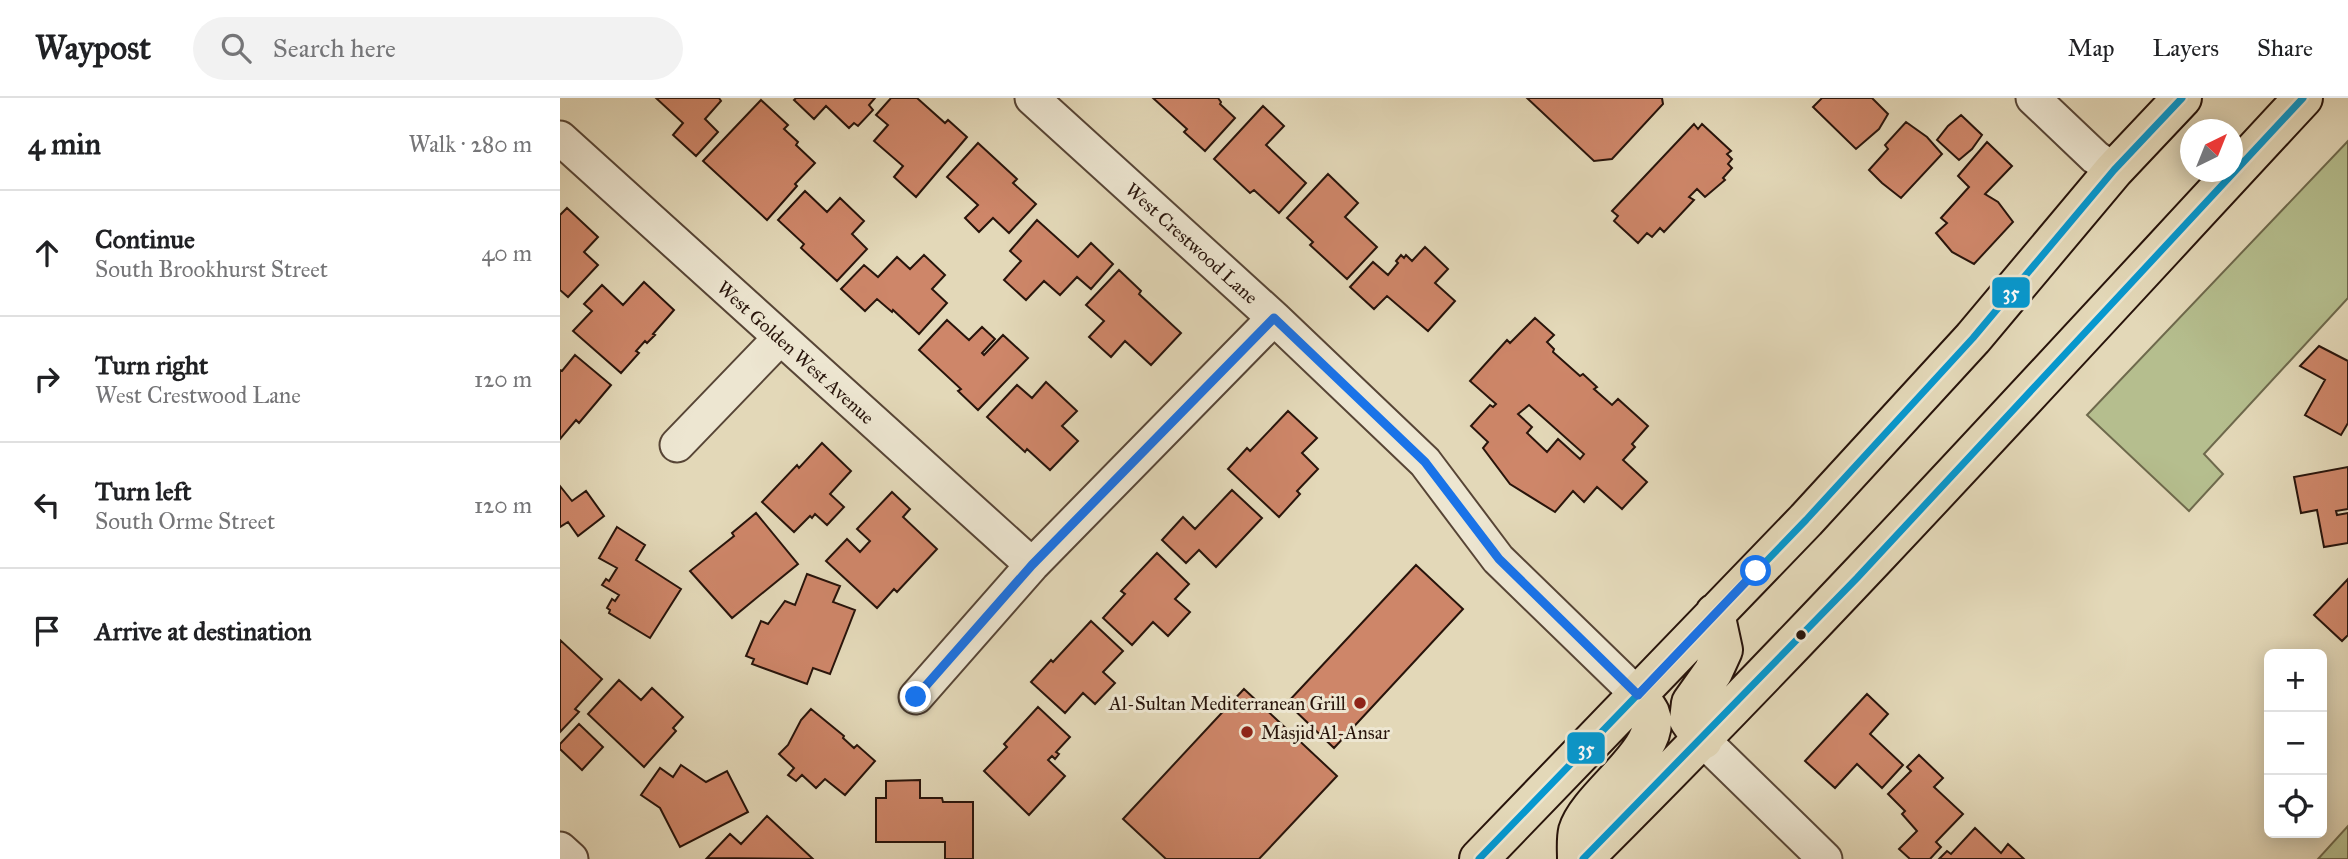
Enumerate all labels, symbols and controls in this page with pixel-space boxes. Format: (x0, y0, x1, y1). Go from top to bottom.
search box (193, 17, 683, 80)
text: Waypost (35, 28, 151, 68)
icon: search (217, 29, 255, 67)
text: Search here (273, 32, 396, 64)
text: Map (2068, 33, 2115, 63)
text: Layers (2153, 33, 2219, 63)
text: Share (2257, 33, 2313, 63)
north arrow (2180, 119, 2243, 182)
text: 4 min (28, 126, 101, 162)
text: Walk · 280 m (408, 130, 532, 158)
street label: West Crestwood Lane (1121, 178, 1263, 309)
text: Continue (95, 223, 195, 255)
icon: ahead (28, 234, 66, 272)
text: 40 m (482, 239, 532, 267)
text: South Brookhurst Street (95, 255, 328, 283)
street label: West Golden West Avenue (712, 276, 879, 429)
line badge: 35 (1991, 276, 2031, 309)
text: 35 (2003, 281, 2019, 305)
text: Turn right (95, 349, 208, 381)
icon: right (28, 360, 66, 398)
text: 120 m (474, 365, 532, 393)
text: West Crestwood Lane (95, 381, 301, 409)
text: Turn left (95, 475, 191, 507)
icon: left (28, 486, 66, 524)
text: 120 m (474, 491, 532, 519)
text: South Orme Street (95, 507, 275, 535)
route start (1740, 555, 1771, 586)
icon: arrive (28, 612, 66, 650)
text: Arrive at destination (95, 615, 312, 647)
unlabelled marker (1794, 628, 1808, 642)
map controls (2264, 649, 2327, 838)
button: + (2264, 649, 2327, 712)
route end (900, 681, 931, 712)
place label: Al-Sultan Mediterranean Grill (1108, 692, 1347, 715)
marker: Al-Sultan Mediterranean Grill (1352, 695, 1368, 711)
button: − (2264, 712, 2327, 775)
place label: Masjid Al-Ansar (1261, 721, 1391, 744)
marker: Masjid Al-Ansar (1239, 724, 1255, 740)
line badge: 35 (1566, 731, 1606, 765)
text: 35 (1578, 737, 1594, 761)
button: locate (2264, 775, 2327, 838)

